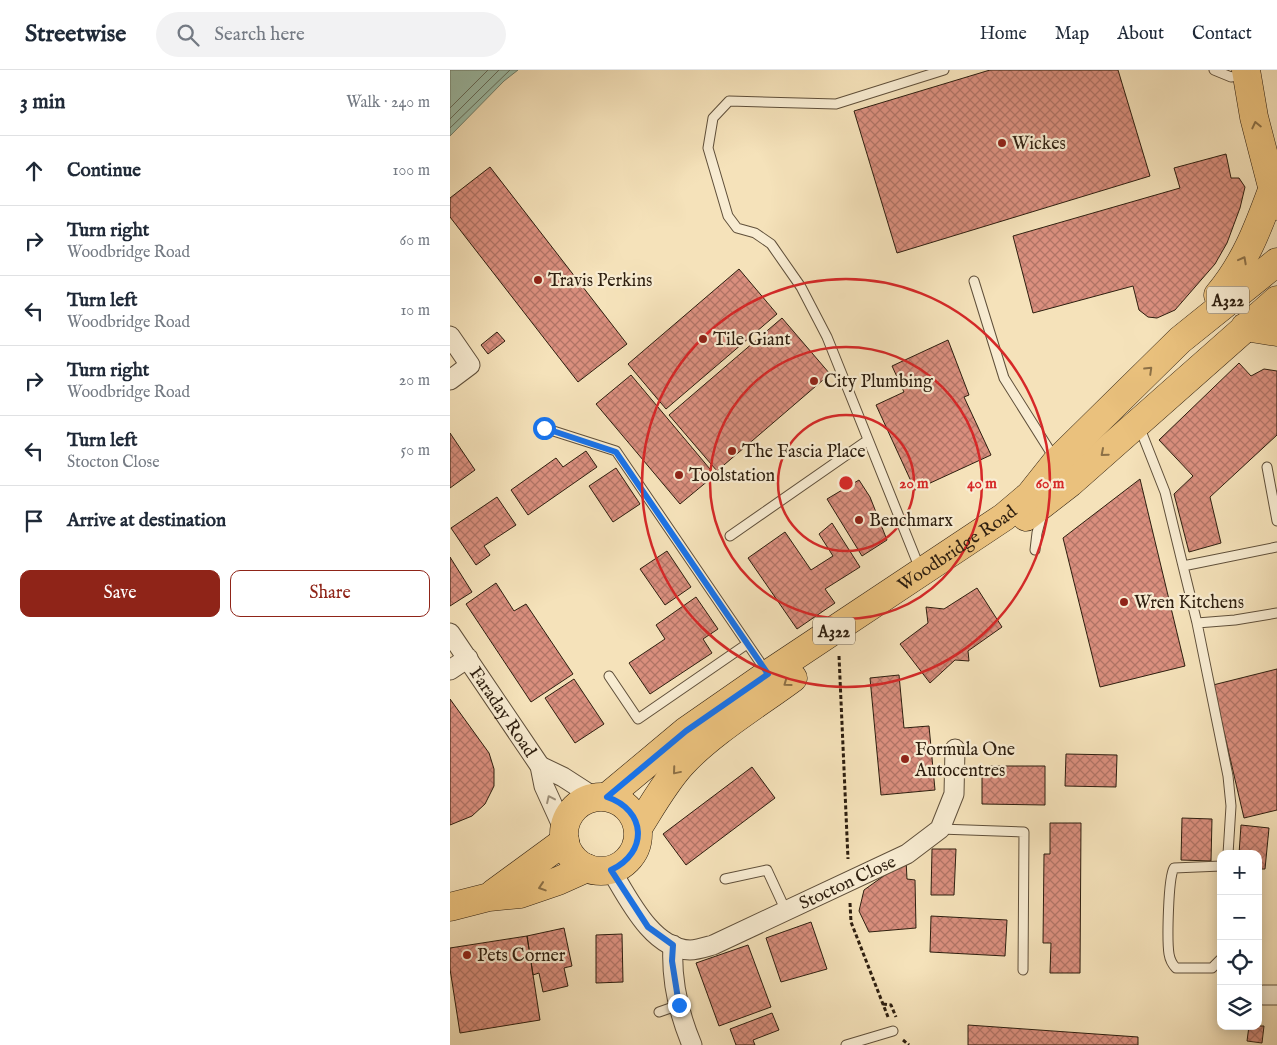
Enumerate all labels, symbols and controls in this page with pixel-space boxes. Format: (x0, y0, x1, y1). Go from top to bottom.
search box (156, 12, 506, 57)
text: Streetwise (25, 19, 126, 50)
icon: search (174, 21, 202, 49)
text: Search here (214, 23, 305, 47)
text: Home (980, 23, 1027, 46)
text: Map (1055, 23, 1089, 46)
text: About (1117, 23, 1164, 46)
text: Contact (1192, 23, 1252, 46)
text: 3 min (20, 89, 65, 116)
text: Walk · 240 m (346, 93, 430, 113)
one-way arrow (1251, 121, 1262, 130)
place label: Wickes (1012, 133, 1066, 156)
marker: Wickes (996, 137, 1008, 149)
icon: ahead (20, 157, 48, 185)
text: Continue (67, 159, 141, 183)
text: 100 m (393, 161, 430, 181)
text: Turn right (67, 219, 149, 243)
icon: right (20, 227, 48, 255)
text: 60 m (400, 231, 430, 251)
text: Woodbridge Road (67, 243, 190, 263)
one-way arrow (1237, 257, 1247, 266)
place label: Travis Perkins (548, 270, 652, 293)
marker: Travis Perkins (532, 274, 544, 286)
road number: A322 (1207, 286, 1249, 314)
text: Turn left (67, 289, 138, 313)
icon: left (20, 297, 48, 325)
text: 10 m (400, 301, 430, 321)
text: Woodbridge Road (67, 313, 190, 333)
place label: Tile Giant (713, 329, 791, 352)
marker: Tile Giant (697, 333, 709, 345)
text: Turn right (67, 359, 149, 383)
icon: right (20, 367, 48, 395)
one-way arrow (1143, 367, 1152, 376)
text: 20 m (399, 371, 430, 391)
place label: City Plumbing (824, 371, 933, 394)
marker: City Plumbing (808, 375, 820, 387)
text: Woodbridge Road (67, 383, 190, 403)
route start (533, 417, 556, 440)
text: Turn left (67, 429, 138, 453)
icon: left (20, 437, 48, 465)
text: 50 m (401, 441, 430, 461)
place label: The Fascia Place (742, 441, 866, 464)
marker: The Fascia Place (726, 445, 738, 457)
one-way arrow (1101, 448, 1110, 457)
text: Stocton Close (67, 453, 160, 473)
place label: Toolstation (689, 465, 776, 488)
marker: Toolstation (673, 469, 685, 481)
centre of rings (837, 474, 855, 492)
text: 20 m (899, 474, 929, 493)
text: 40 m (967, 474, 997, 493)
text: 60 m (1036, 474, 1065, 493)
street label: Woodbridge Road (894, 501, 1023, 597)
icon: arrive (20, 507, 48, 535)
text: Arrive at destination (67, 509, 226, 533)
place label: Benchmarx (869, 510, 953, 533)
marker: Benchmarx (853, 514, 865, 526)
button: Save (20, 570, 220, 617)
button: Share (230, 570, 430, 617)
place label: Wren Kitchens (1134, 592, 1244, 615)
marker: Wren Kitchens (1118, 596, 1130, 608)
road number: A322 (813, 618, 855, 644)
street label: Faraday Road (463, 663, 541, 762)
one-way arrow (783, 677, 793, 686)
place label: Formula One Autocentres (914, 739, 1015, 783)
marker: Formula One Autocentres (899, 753, 911, 765)
one-way arrow (672, 766, 681, 775)
one-way arrow (545, 795, 556, 804)
map controls (1217, 850, 1262, 1030)
button: + (1217, 850, 1262, 895)
street label: Stocton Close (796, 851, 900, 916)
one-way arrow (538, 881, 547, 891)
button: − (1217, 895, 1262, 940)
button: locate (1217, 940, 1262, 985)
place label: Pets Corner (477, 945, 566, 968)
marker: Pets Corner (461, 949, 473, 961)
button: layers (1217, 985, 1262, 1030)
route end (668, 994, 691, 1017)

